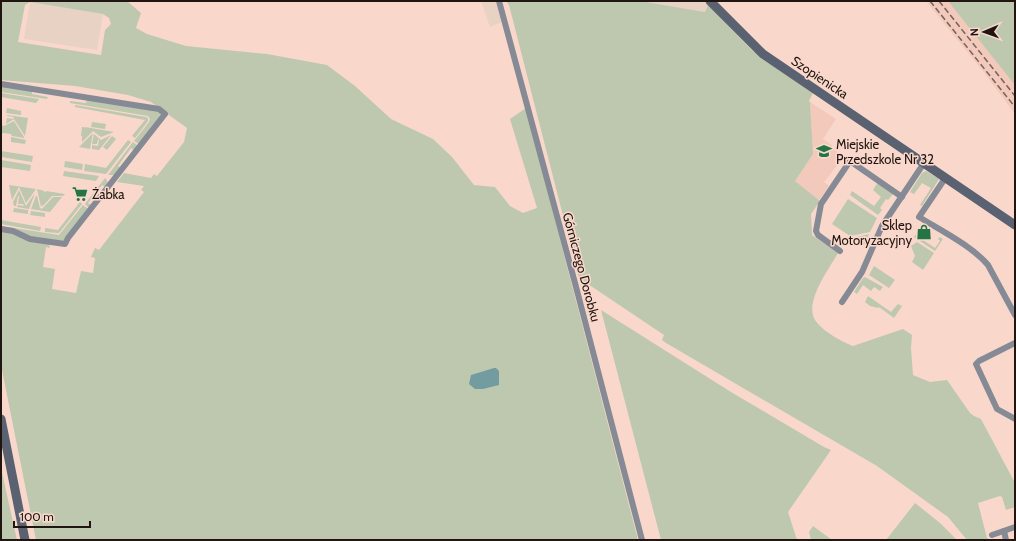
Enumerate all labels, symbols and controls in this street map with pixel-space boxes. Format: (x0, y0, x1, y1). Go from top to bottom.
north arrow (964, 12, 1004, 52)
text: N (967, 28, 981, 36)
street label: Szopienicka (789, 52, 852, 102)
place label: Miejskie Przedszkole Nr 32 (836, 136, 934, 167)
school or university icon: Miejskie Przedszkole Nr 32 (815, 142, 833, 160)
supermarket icon: Żabka (71, 185, 89, 203)
place label: Żabka (92, 186, 125, 202)
street label: Górniczego Dorobku (560, 211, 604, 324)
place label: Sklep Motoryzacyjny (831, 217, 912, 249)
shop icon: Sklep Motoryzacyjny (915, 223, 933, 241)
scale bar (14, 503, 90, 529)
text: 100 m (20, 509, 54, 524)

